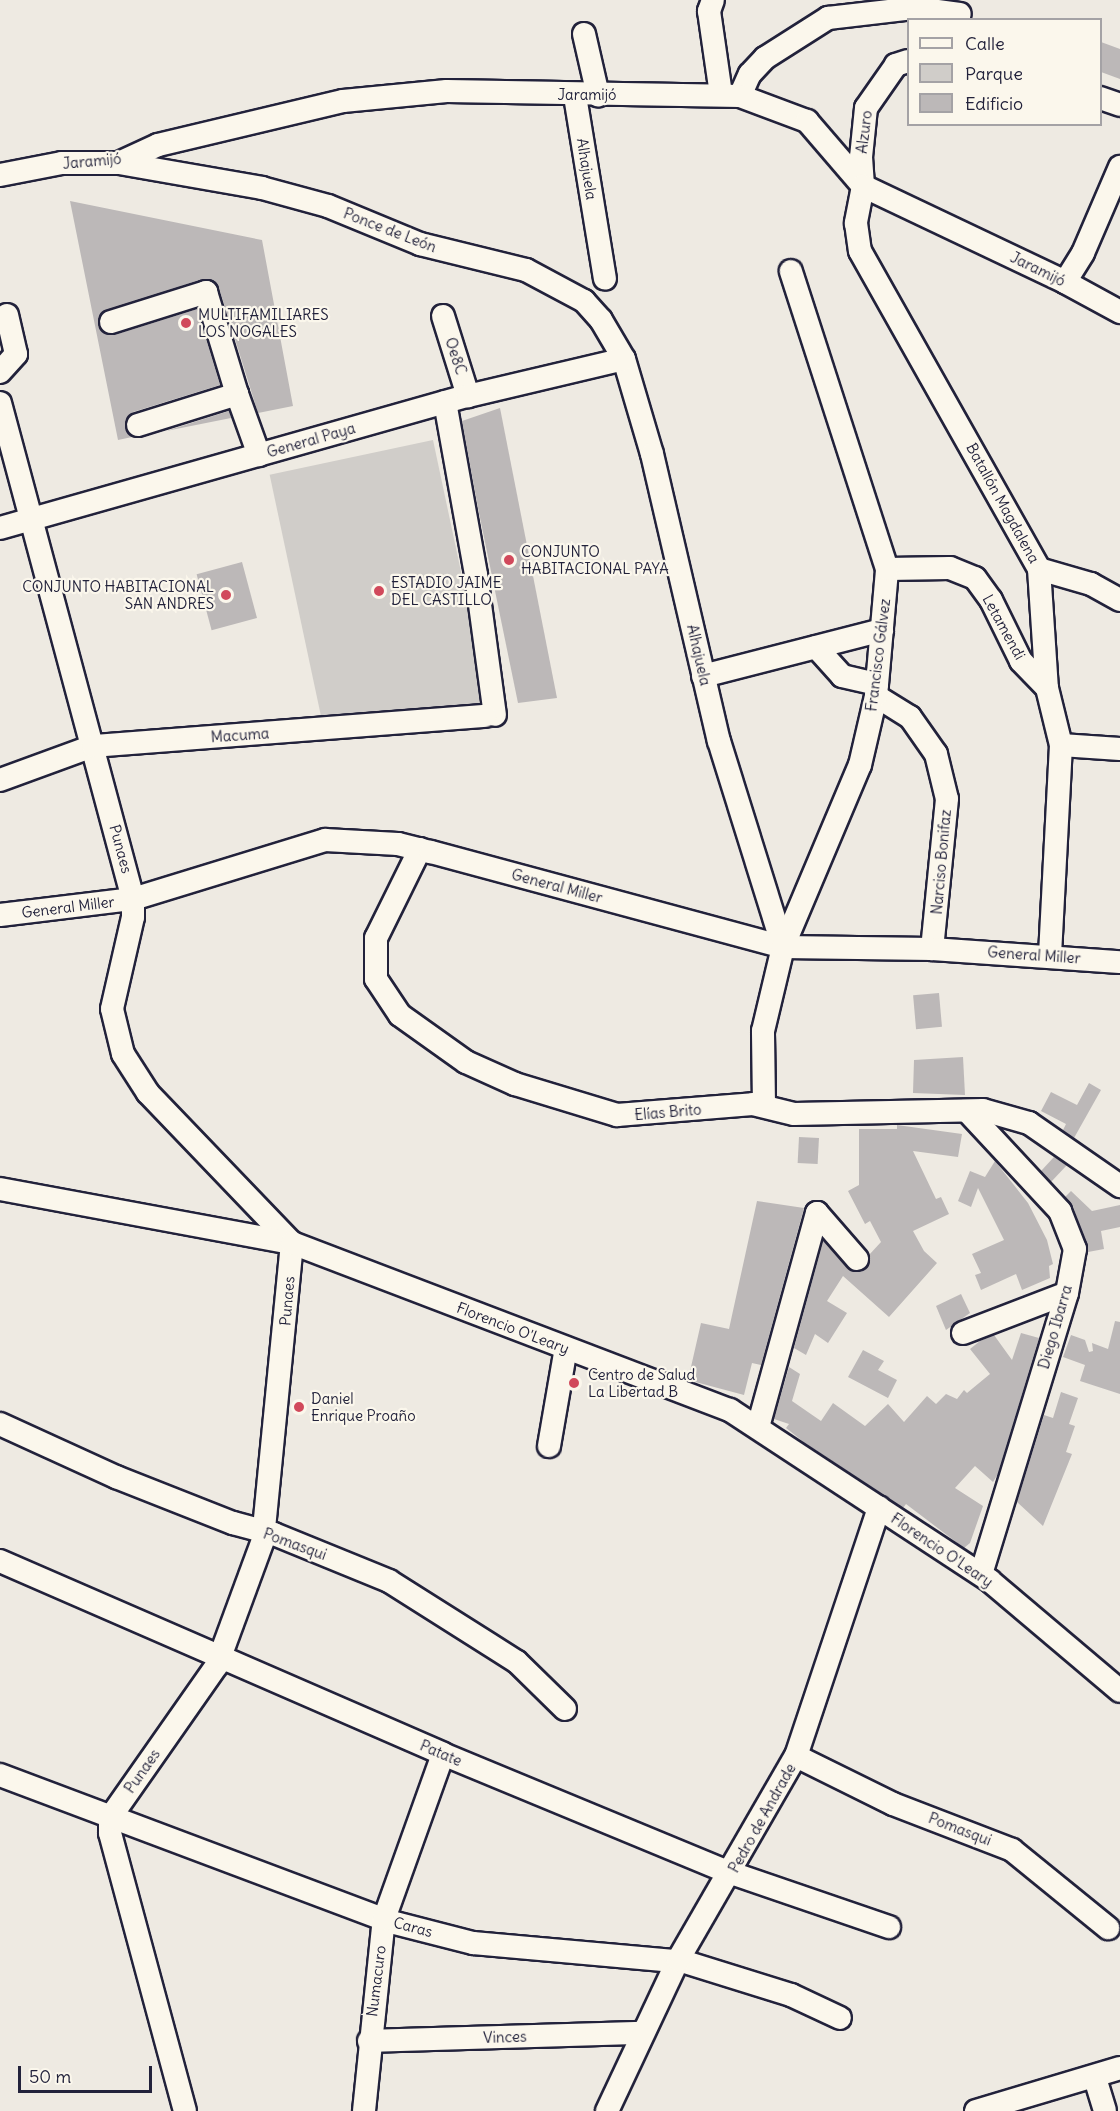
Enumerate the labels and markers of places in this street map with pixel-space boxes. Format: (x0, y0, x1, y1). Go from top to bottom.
place label: MULTIFAMILIARES LOS NOGALES (198, 305, 329, 340)
marker: MULTIFAMILIARES LOS NOGALES (179, 316, 193, 330)
place label: CONJUNTO HABITACIONAL PAYA (521, 542, 669, 577)
marker: CONJUNTO HABITACIONAL PAYA (502, 553, 516, 567)
place label: ESTADIO JAIME DEL CASTILLO (391, 573, 502, 608)
place label: CONJUNTO HABITACIONAL SAN ANDRES (22, 577, 214, 612)
marker: ESTADIO JAIME DEL CASTILLO (372, 584, 386, 598)
marker: CONJUNTO HABITACIONAL SAN ANDRES (219, 588, 233, 602)
place label: Centro de Salud La Libertad B (588, 1365, 695, 1400)
marker: Centro de Salud La Libertad B (565, 1374, 583, 1392)
place label: Daniel Enrique Proaño (311, 1389, 416, 1424)
marker: Daniel Enrique Proaño (292, 1400, 306, 1414)

